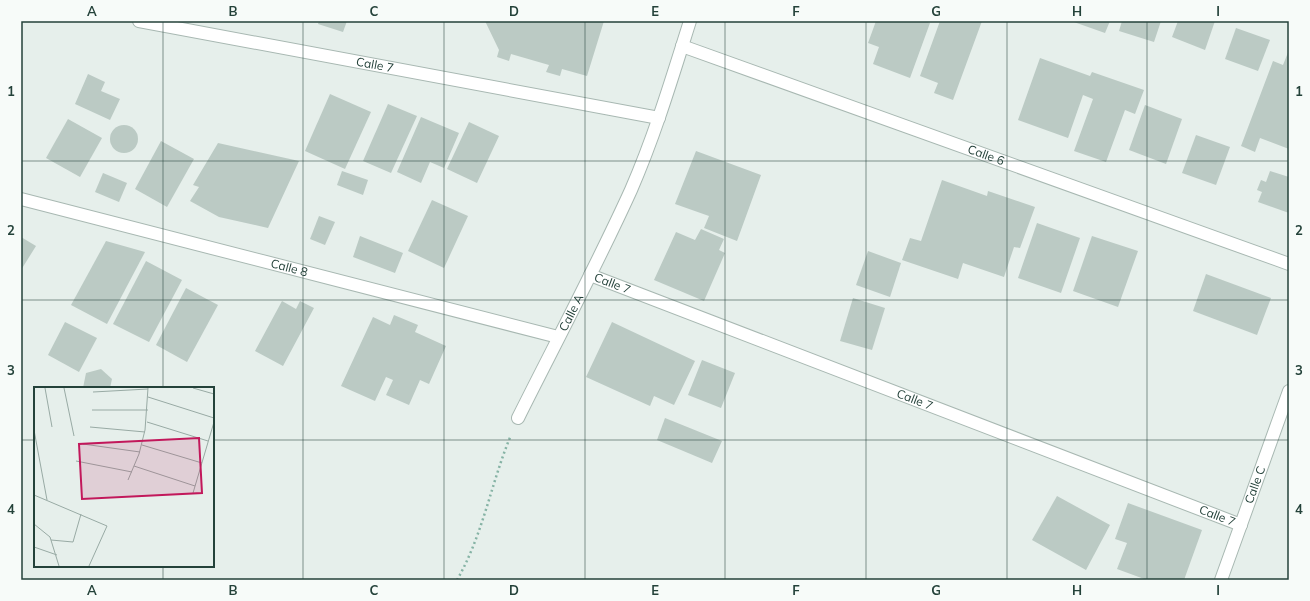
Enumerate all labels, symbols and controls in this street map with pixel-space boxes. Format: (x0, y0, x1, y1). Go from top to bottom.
text: A (87, 3, 97, 19)
text: B (229, 3, 238, 19)
text: C (370, 3, 379, 19)
text: D (509, 3, 519, 19)
text: E (651, 3, 659, 19)
text: F (792, 3, 800, 19)
text: G (931, 3, 941, 19)
text: H (1072, 3, 1082, 19)
text: I (1216, 3, 1220, 19)
street label: Calle 7 (355, 54, 395, 75)
text: 1 (7, 83, 15, 99)
text: 1 (1295, 83, 1303, 99)
street label: Calle 6 (966, 141, 1006, 168)
text: 2 (7, 222, 15, 238)
text: 2 (1295, 222, 1303, 238)
street label: Calle 8 (269, 255, 310, 279)
street label: Calle 7 (592, 269, 633, 297)
street label: Calle A (555, 291, 587, 334)
text: 3 (7, 362, 15, 378)
text: 3 (1295, 362, 1303, 378)
street label: Calle 7 (895, 386, 935, 413)
inset map (34, 387, 214, 567)
street label: Calle C (1241, 464, 1268, 506)
text: 4 (7, 501, 15, 517)
text: 4 (1295, 501, 1303, 517)
street label: Calle 7 (1197, 502, 1238, 529)
text: A (87, 582, 97, 598)
text: B (229, 582, 238, 598)
text: C (370, 582, 379, 598)
text: D (509, 582, 519, 598)
text: E (651, 582, 659, 598)
text: F (792, 582, 800, 598)
text: G (931, 582, 941, 598)
text: H (1072, 582, 1082, 598)
text: I (1216, 582, 1220, 598)

